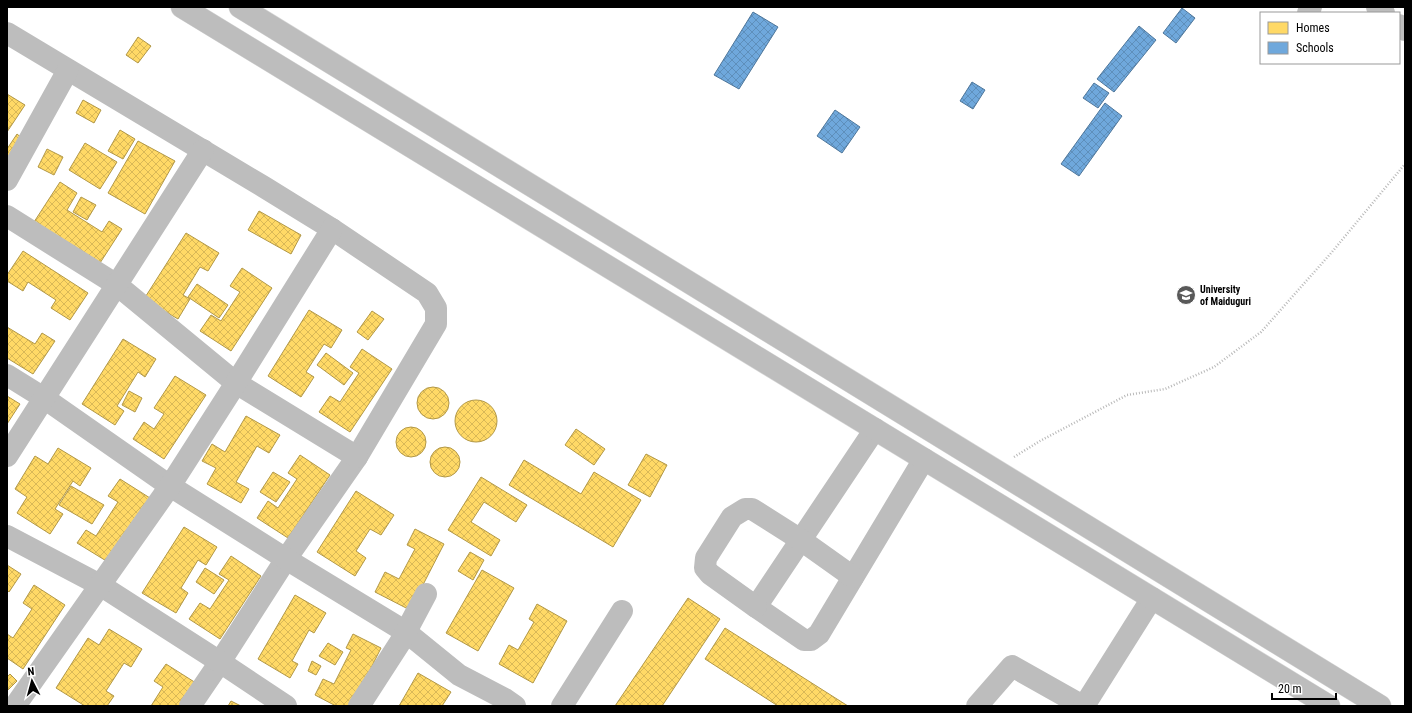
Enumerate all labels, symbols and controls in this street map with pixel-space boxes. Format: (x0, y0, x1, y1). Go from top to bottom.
legend (1260, 12, 1400, 64)
text: Homes (1296, 21, 1330, 35)
text: Schools (1296, 41, 1334, 55)
school or university icon: University of Maiduguri (1175, 284, 1197, 306)
place label: University of Maiduguri (1200, 284, 1251, 307)
north arrow (12, 661, 52, 701)
text: N (27, 665, 35, 678)
scale bar (1272, 675, 1336, 701)
text: 20 m (1278, 682, 1302, 696)

